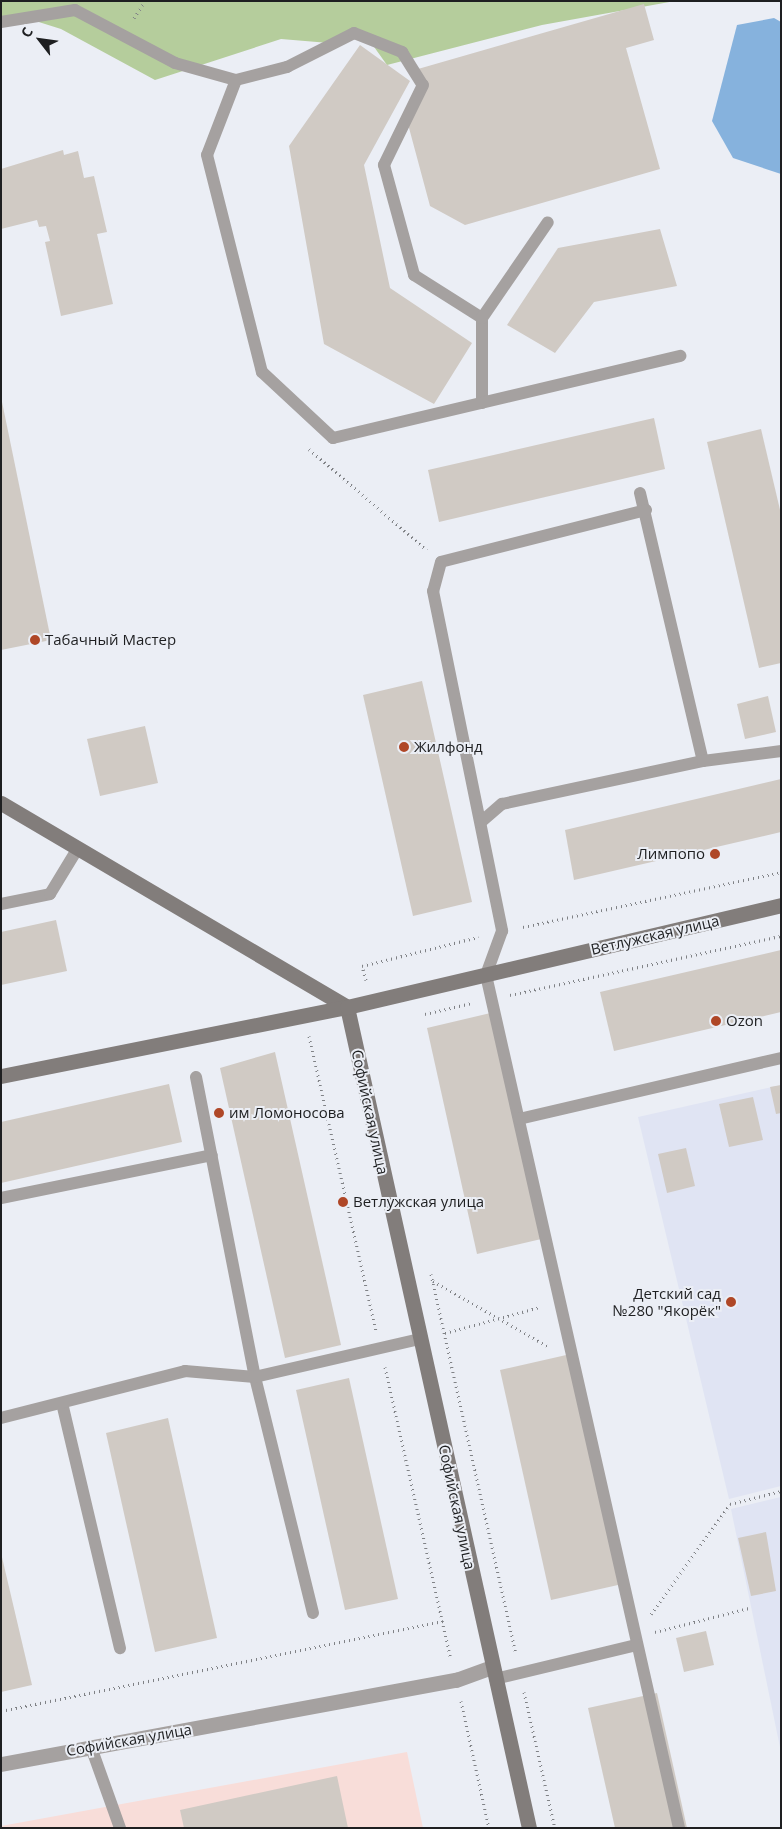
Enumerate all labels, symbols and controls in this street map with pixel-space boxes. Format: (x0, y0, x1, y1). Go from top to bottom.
north arrow (15, 15, 65, 65)
text: С (16, 24, 37, 41)
place label: Табачный Мастер (45, 631, 176, 649)
marker: Табачный Мастер (29, 634, 41, 646)
place label: Жилфонд (414, 738, 483, 756)
marker: Жилфонд (398, 741, 410, 753)
place label: Лимпопо (637, 845, 705, 863)
marker: Лимпопо (709, 848, 721, 860)
street label: Ветлужская улица (589, 911, 721, 959)
place label: Ozon (726, 1012, 763, 1030)
marker: Ozon (710, 1015, 722, 1027)
street label: Софийская улица (348, 1048, 392, 1176)
place label: им Ломоносова (229, 1104, 345, 1122)
marker: им Ломоносова (213, 1107, 225, 1119)
place label: Ветлужская улица (353, 1193, 484, 1211)
marker: Ветлужская улица (337, 1196, 349, 1208)
place label: Детский сад №280 "Якорёк" (613, 1284, 721, 1319)
marker: Детский сад №280 "Якорёк" (725, 1296, 737, 1308)
street label: Софийская улица (435, 1443, 479, 1571)
street label: Софийская улица (65, 1720, 193, 1760)

